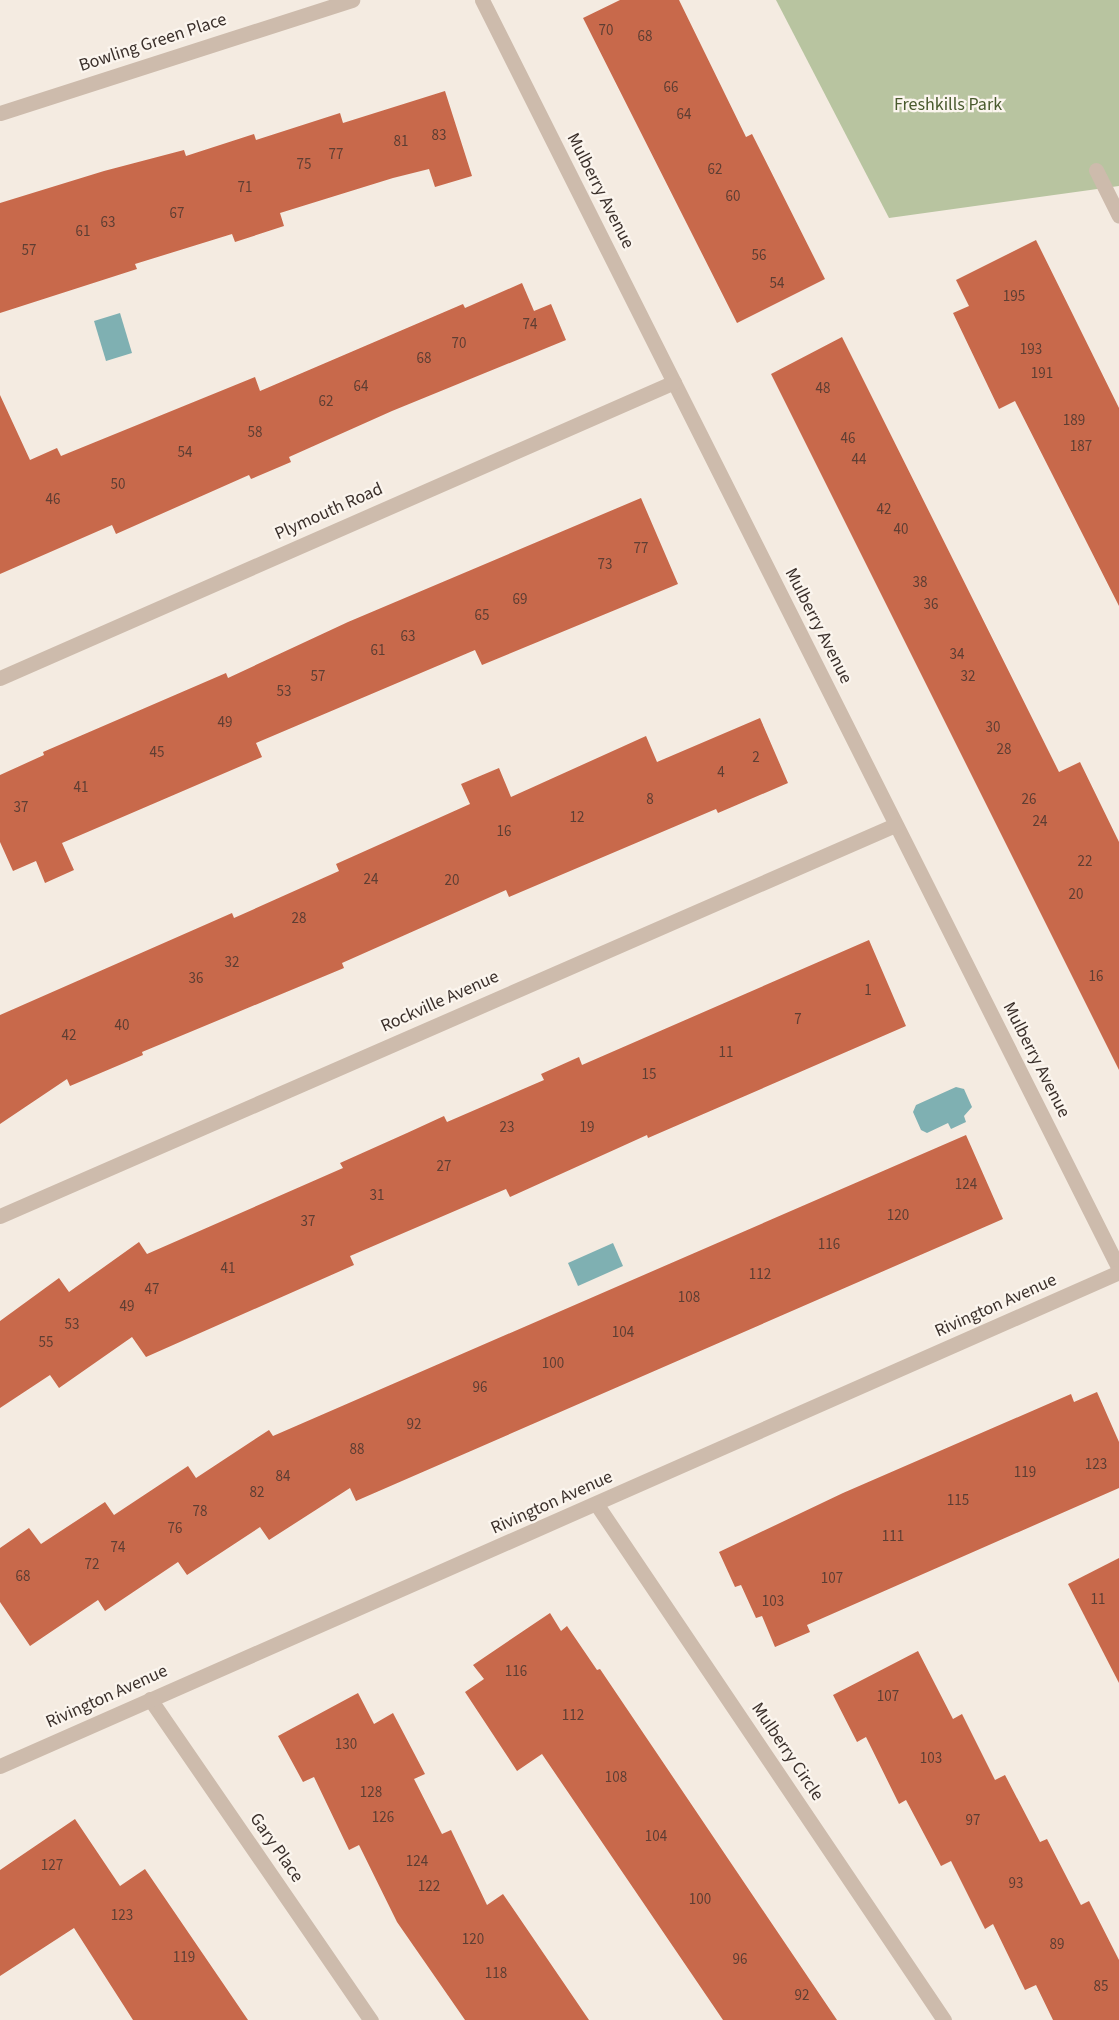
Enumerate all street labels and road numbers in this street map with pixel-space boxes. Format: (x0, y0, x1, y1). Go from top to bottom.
street label: Bowling Green Place (77, 9, 229, 77)
street label: Mulberry Avenue (562, 130, 638, 252)
street label: Plymouth Road (272, 479, 386, 545)
street label: Mulberry Avenue (780, 565, 856, 687)
street label: Rockville Avenue (378, 966, 502, 1038)
street label: Mulberry Avenue (998, 999, 1074, 1121)
street label: Rivington Avenue (932, 1270, 1060, 1342)
street label: Rivington Avenue (488, 1467, 616, 1539)
street label: Rivington Avenue (43, 1661, 171, 1733)
street label: Mulberry Circle (746, 1699, 828, 1805)
street label: Gary Place (244, 1809, 308, 1887)

